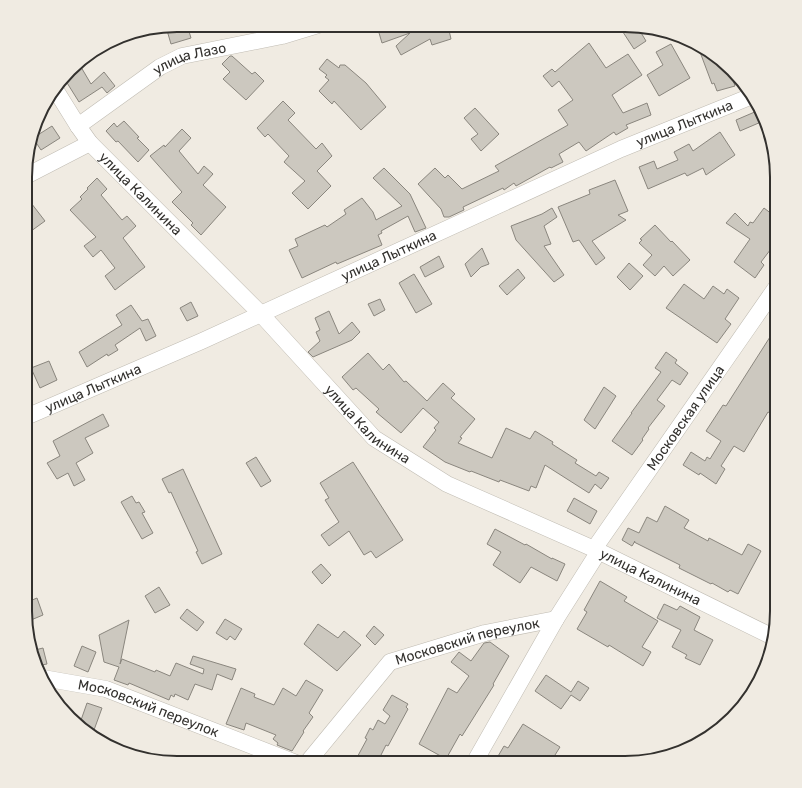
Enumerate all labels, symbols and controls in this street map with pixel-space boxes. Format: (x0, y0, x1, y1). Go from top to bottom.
street label: улица Лазо (149, 39, 227, 78)
street label: улица Лыткина (633, 96, 735, 151)
street label: улица Калинина (96, 149, 186, 239)
street label: улица Лыткина (338, 226, 439, 285)
street label: улица Лыткина (42, 360, 144, 416)
street label: Московская улица (643, 362, 728, 474)
street label: улица Калинина (321, 381, 413, 467)
street label: улица Калинина (597, 545, 704, 609)
street label: Московский переулок (393, 614, 541, 668)
street label: Московский переулок (77, 676, 222, 741)

